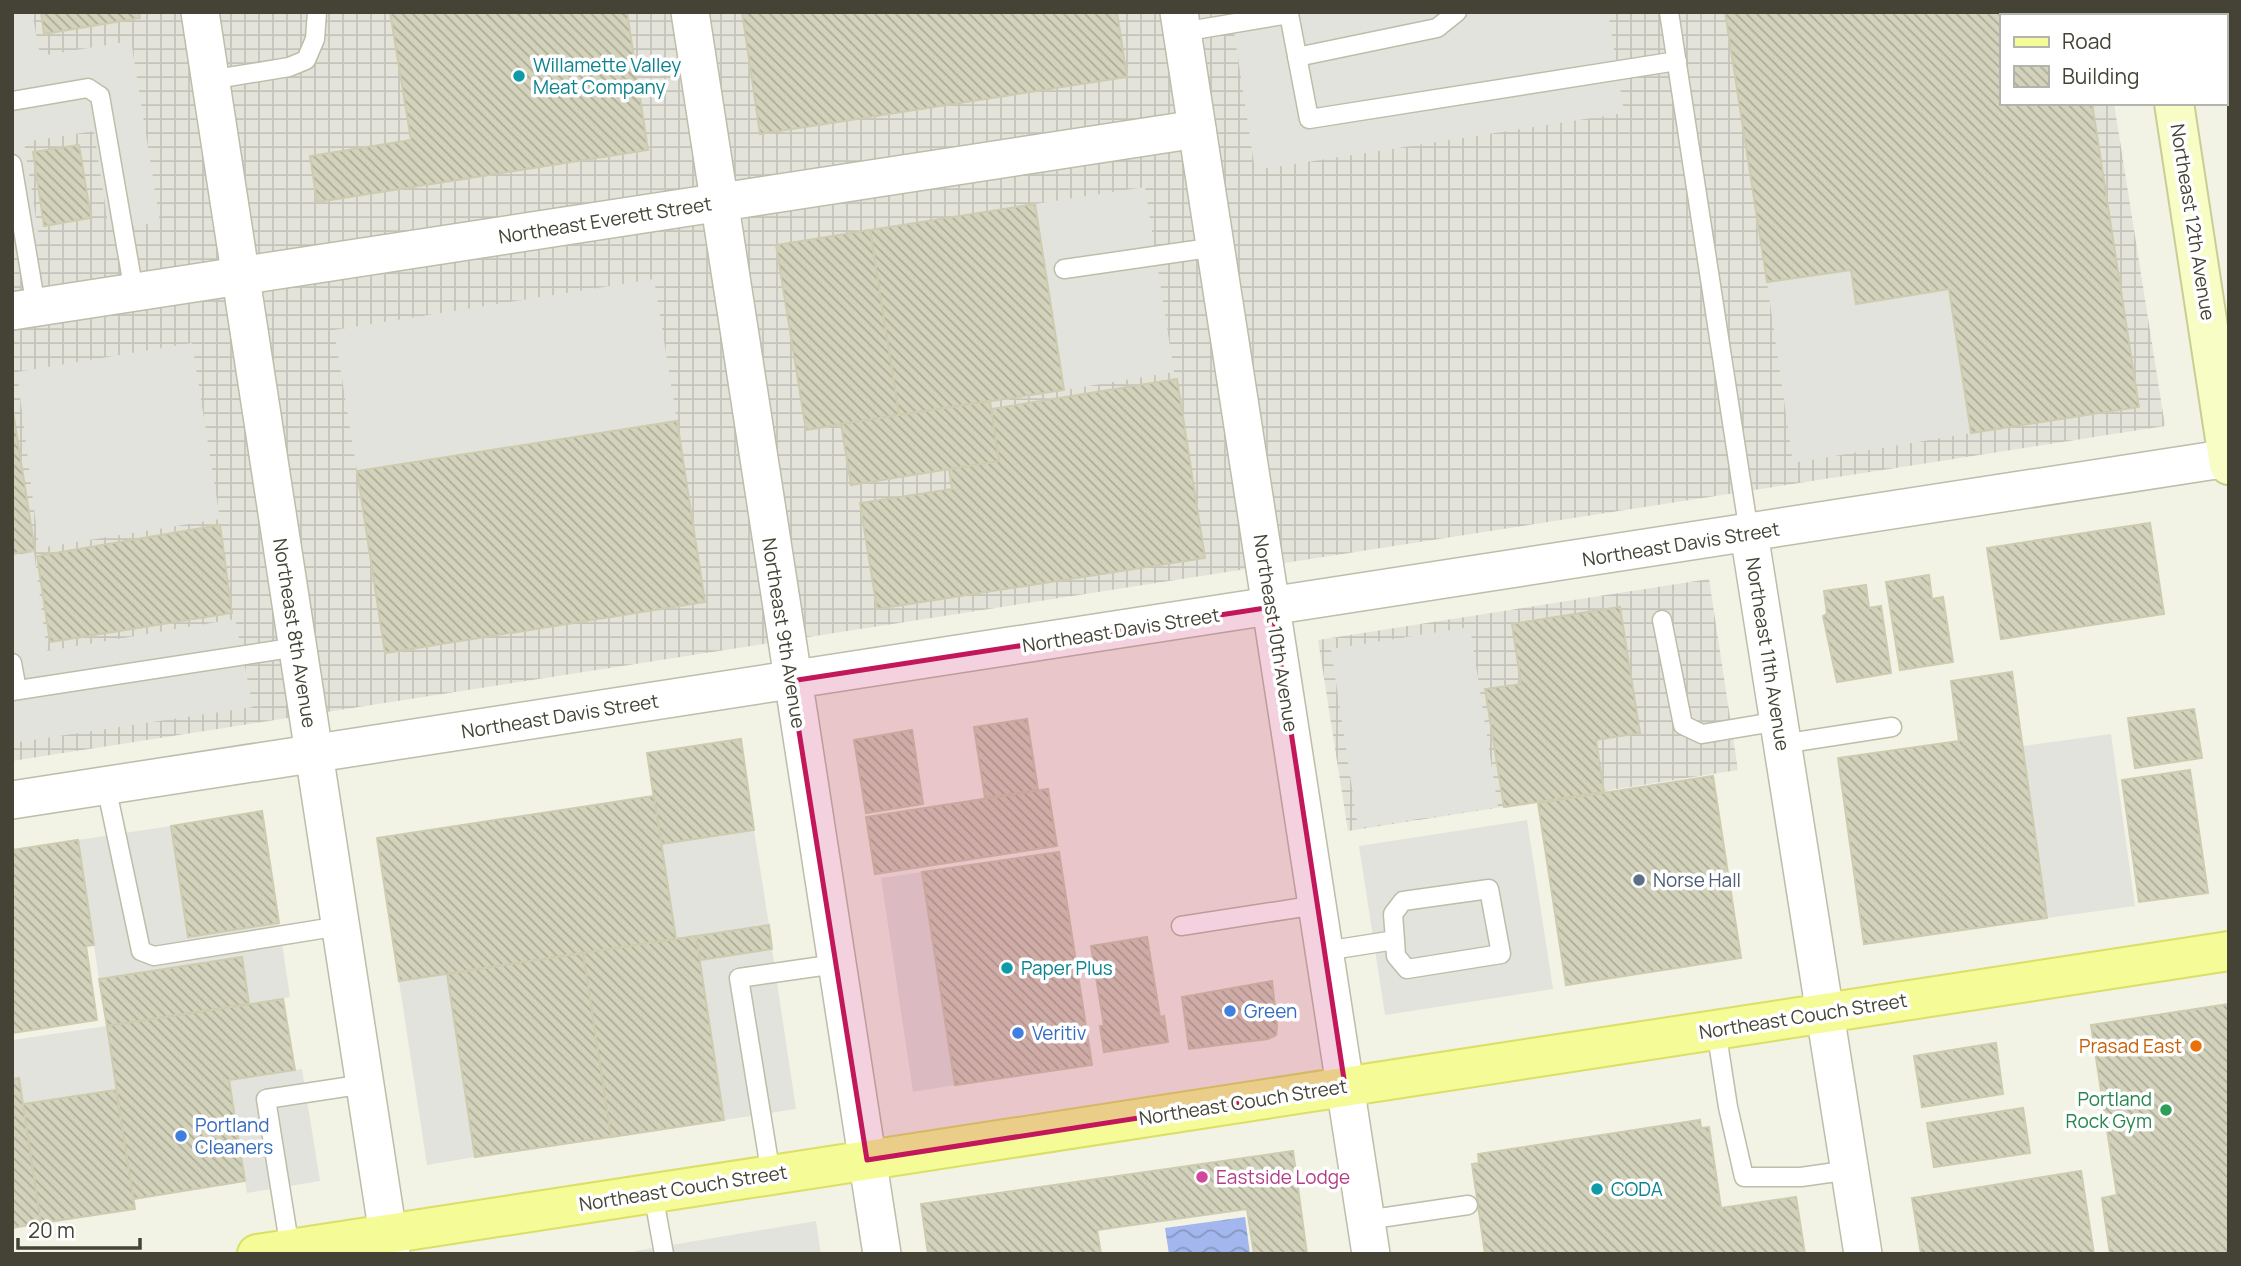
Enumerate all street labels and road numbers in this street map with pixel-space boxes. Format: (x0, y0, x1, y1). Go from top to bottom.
street label: Northeast 12th Avenue (2165, 122, 2221, 322)
street label: Northeast Everett Street (497, 190, 713, 250)
street label: Northeast Davis Street (1580, 516, 1782, 572)
street label: Northeast 10th Avenue (1248, 532, 1304, 734)
street label: Northeast 8th Avenue (267, 536, 323, 730)
street label: Northeast 9th Avenue (756, 536, 812, 730)
street label: Northeast 11th Avenue (1740, 555, 1796, 753)
street label: Northeast Davis Street (1020, 602, 1222, 658)
street label: Northeast Davis Street (459, 688, 661, 744)
street label: Northeast Couch Street (1697, 987, 1909, 1045)
street label: Northeast Couch Street (1137, 1073, 1349, 1131)
street label: Northeast Couch Street (577, 1159, 789, 1217)

